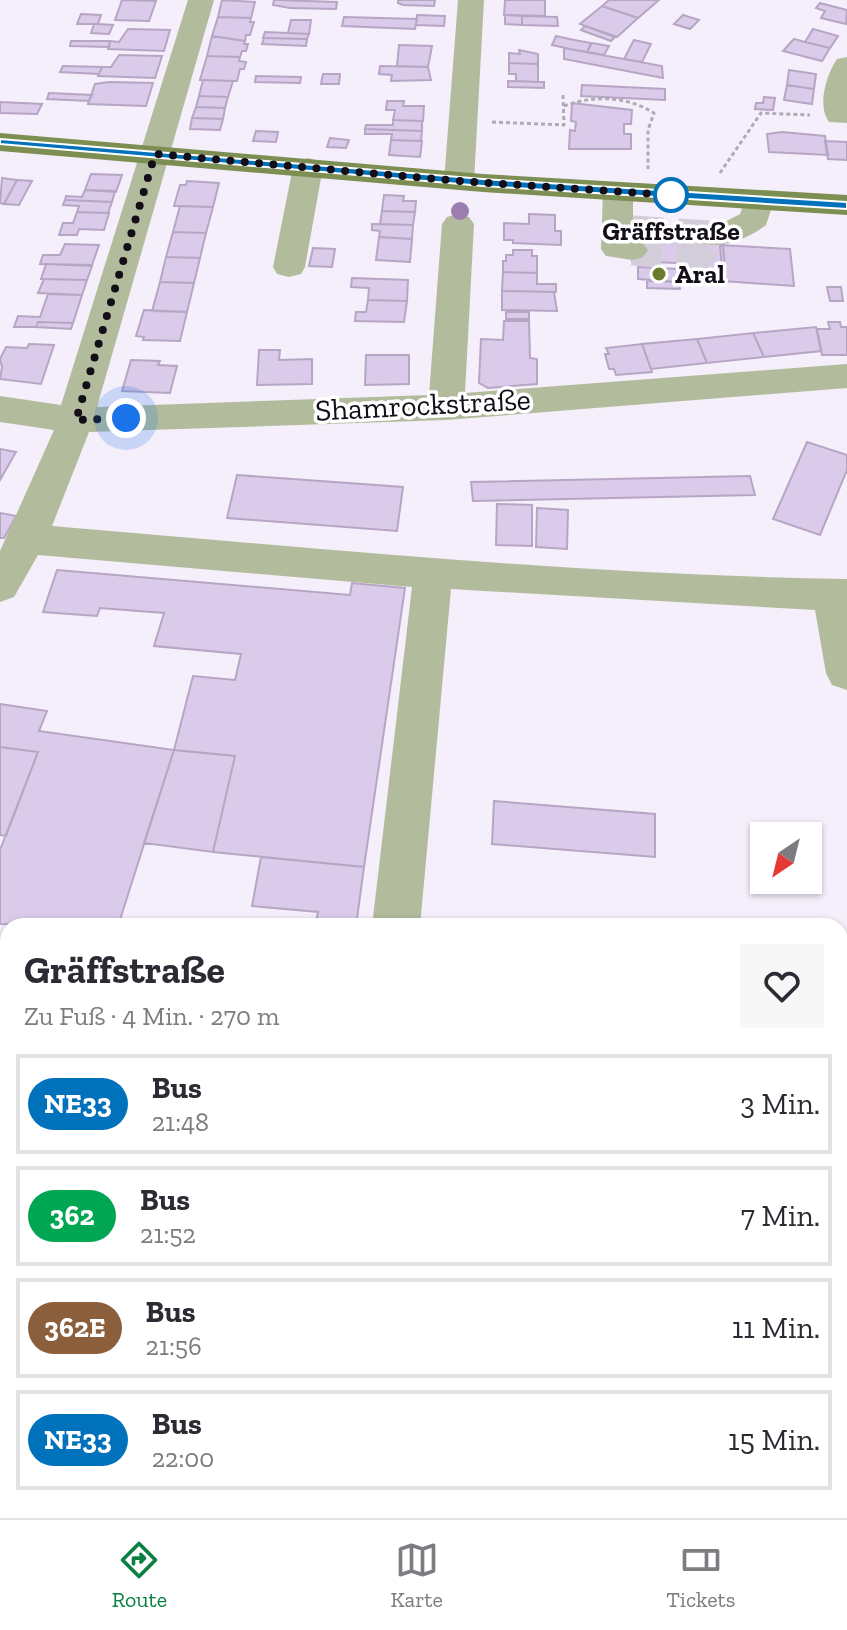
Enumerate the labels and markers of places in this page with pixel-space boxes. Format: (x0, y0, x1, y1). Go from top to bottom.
marker: Gräffstraße (654, 178, 688, 212)
place label: Gräffstraße (602, 215, 740, 247)
place label: Aral (675, 258, 725, 290)
marker: Aral (650, 265, 668, 283)

